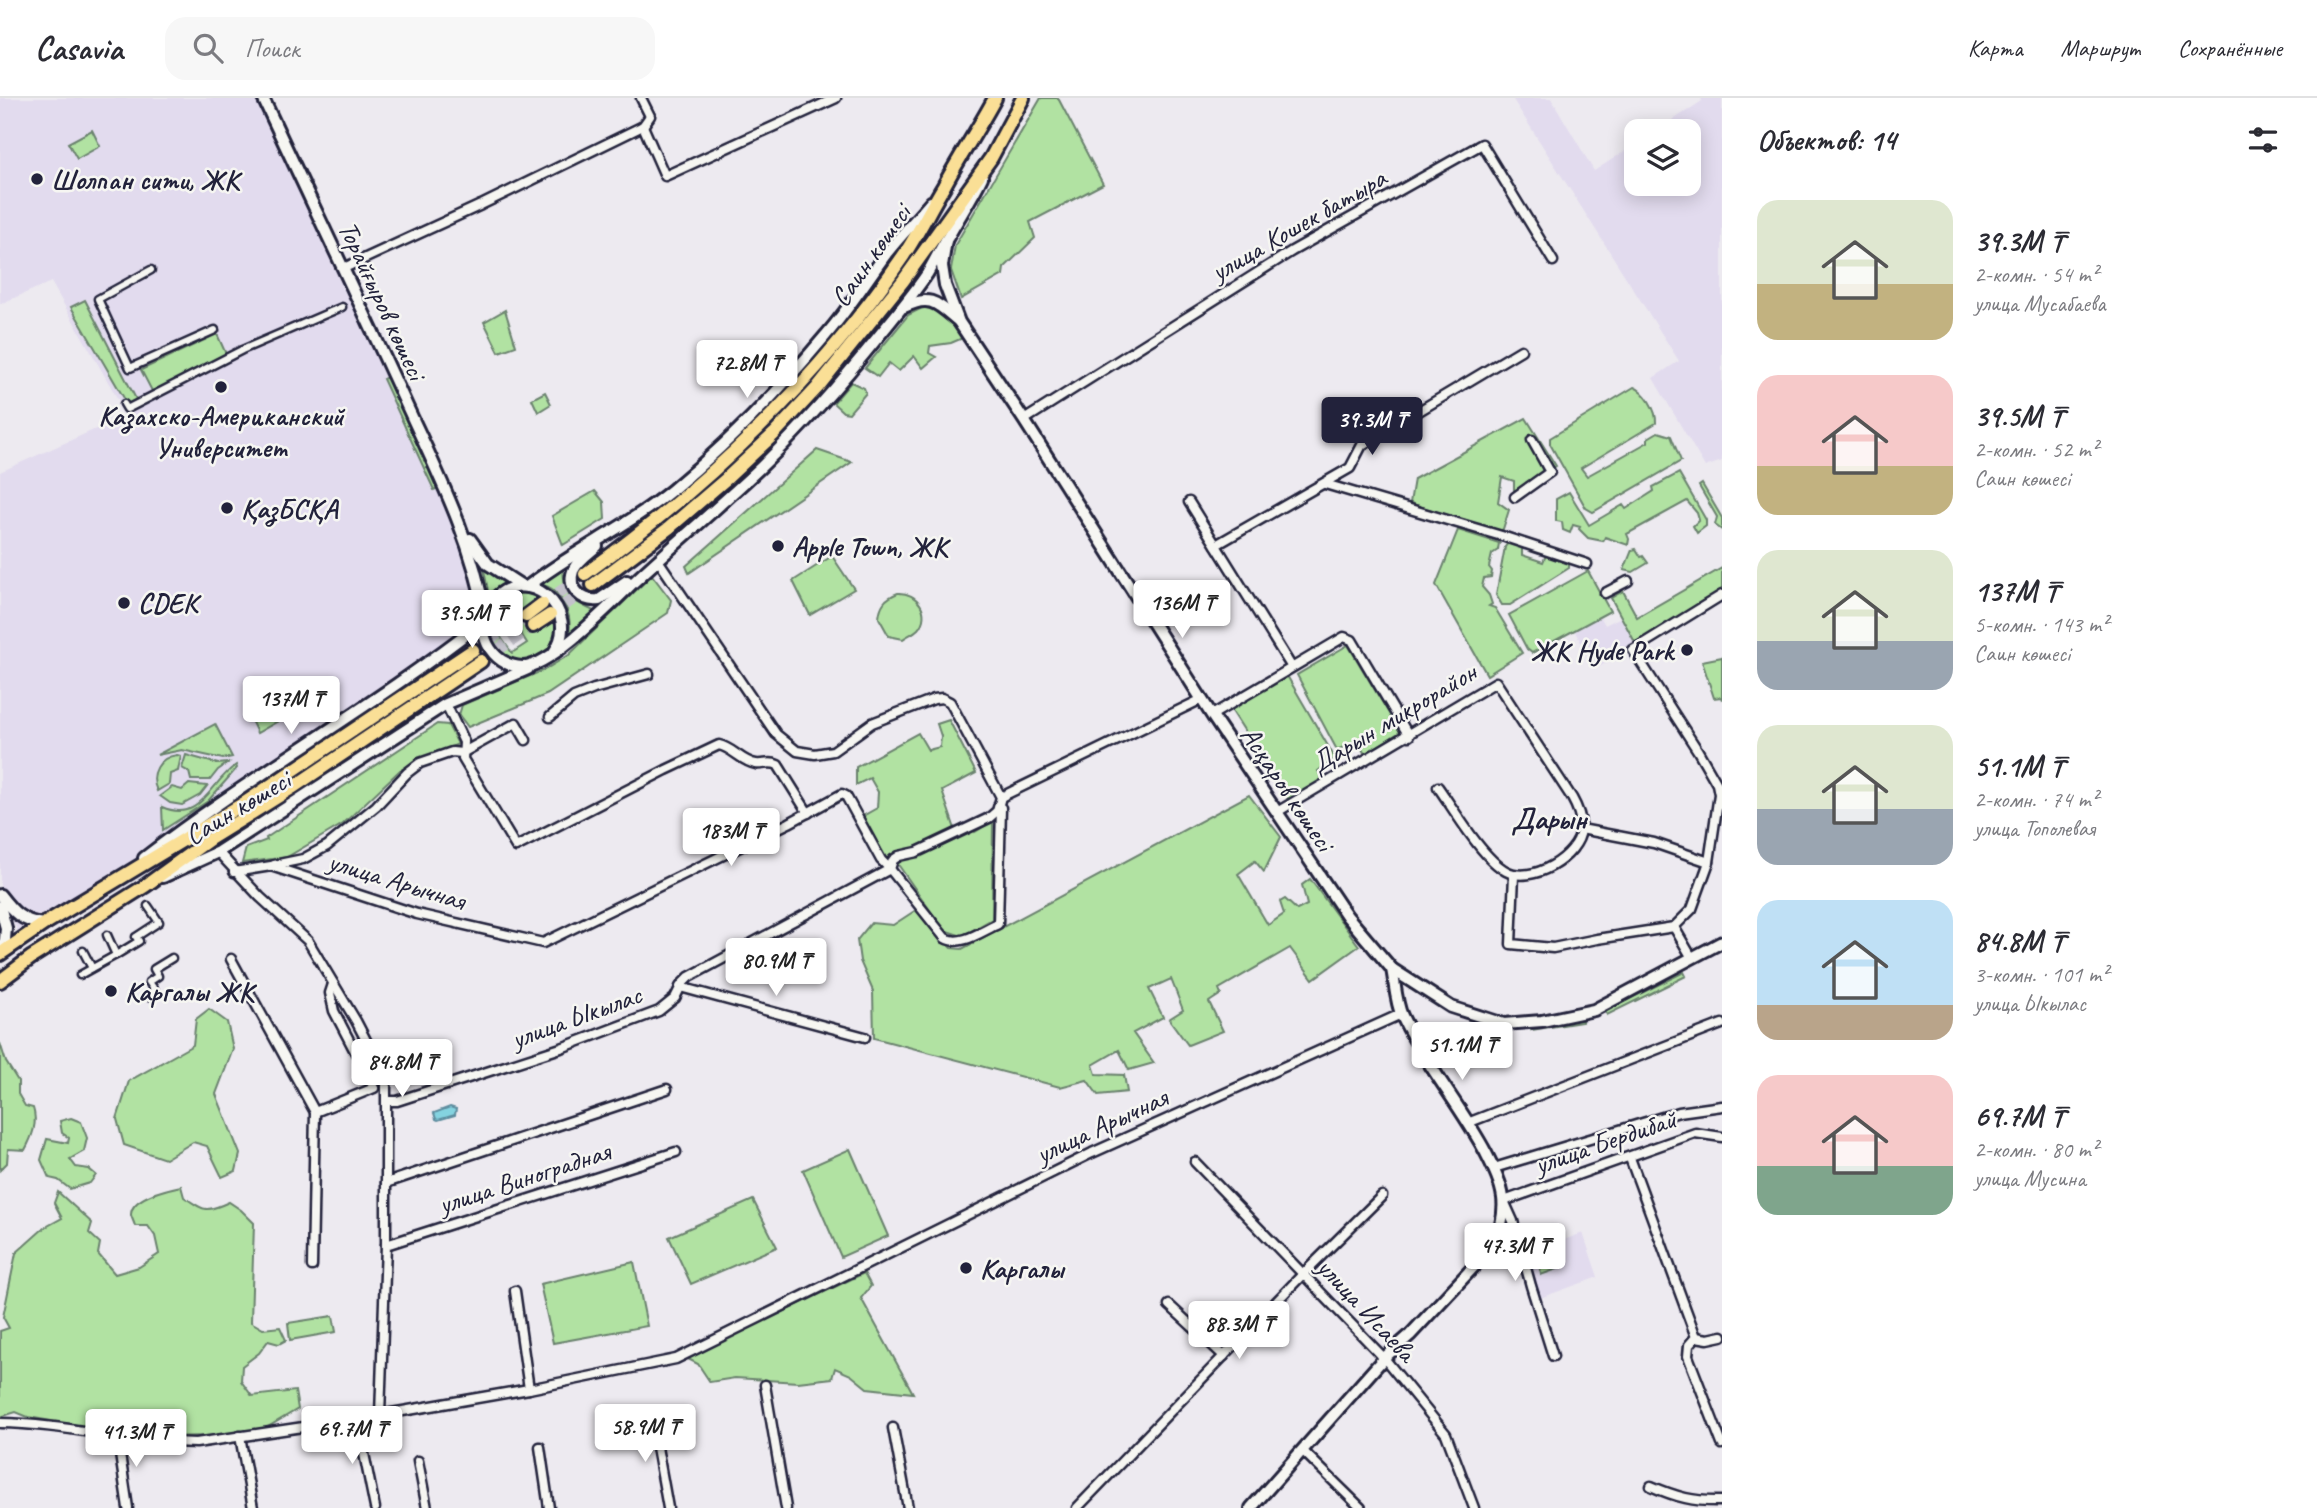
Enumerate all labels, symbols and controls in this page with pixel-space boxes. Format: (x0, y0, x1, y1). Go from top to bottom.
search box (165, 17, 655, 80)
text: Casavia (35, 27, 123, 69)
icon: search (189, 29, 227, 67)
text: Поиск (245, 32, 300, 65)
text: Карта (1968, 33, 2023, 63)
text: Маршрут (2061, 33, 2140, 63)
text: Сохранённые (2178, 33, 2282, 63)
map controls (1624, 119, 1701, 196)
button: layers (1624, 119, 1701, 196)
text: Объектов: 14 (1757, 121, 1896, 159)
icon: filters (2244, 121, 2282, 159)
street label: улица Кошек батыра (1203, 159, 1394, 290)
place label: Шолпан сити, ЖК (51, 162, 243, 197)
marker: Шолпан сити, ЖК (29, 171, 45, 187)
street label: Саин көшесі (822, 194, 921, 313)
street label: Торайғыров көшесі (331, 215, 436, 389)
text: 39.3M ₸ (1974, 222, 2064, 260)
icon: home (1813, 228, 1897, 312)
text: 2-комн. · 54 m² (1974, 260, 2098, 289)
text: улица Мусабаева (1974, 289, 2106, 318)
pin: 72.8M ₸ (682, 341, 812, 400)
text: 72.8M ₸ (712, 348, 782, 377)
marker: Казахско-Американский Университет (213, 379, 229, 395)
text: 39.5M ₸ (1974, 397, 2063, 435)
place label: Казахско-Американский Университет (98, 398, 346, 465)
pin: 39.3M ₸ (1307, 398, 1437, 457)
icon: home (1813, 403, 1897, 487)
text: 39.3M ₸ (1338, 405, 1406, 434)
text: 2-комн. · 52 m² (1974, 435, 2098, 464)
text: Саин көшесі (1974, 464, 2070, 493)
place label: ҚазБСҚА (241, 491, 339, 527)
marker: ҚазБСҚА (219, 500, 235, 516)
place label: Apple Town, ЖК (792, 529, 951, 564)
marker: Apple Town, ЖК (770, 538, 786, 554)
text: 137M ₸ (1974, 572, 2058, 610)
icon: home (1813, 578, 1897, 662)
pin: 136M ₸ (1125, 580, 1239, 640)
place label: CDEK (138, 586, 202, 621)
text: 136M ₸ (1149, 588, 1215, 617)
pin: 39.5M ₸ (407, 590, 537, 650)
marker: CDEK (116, 595, 132, 611)
text: 39.5M ₸ (438, 598, 506, 627)
text: 5-комн. · 143 m² (1974, 610, 2108, 639)
place label: ЖК Hyde Park (1531, 633, 1676, 668)
text: Саин көшесі (1974, 639, 2070, 668)
marker: ЖК Hyde Park (1679, 642, 1695, 658)
street label: Дарын микрорайон (1304, 653, 1484, 781)
pin: 137M ₸ (234, 676, 348, 736)
text: 137M ₸ (259, 684, 323, 713)
street label: Асқаров көшесі (1233, 719, 1344, 861)
text: 51.1M ₸ (1974, 747, 2064, 785)
icon: home (1813, 753, 1897, 837)
street label: Саин көшесі (178, 760, 300, 853)
text: 2-комн. · 74 m² (1974, 785, 2098, 814)
district label: Дарын (1511, 800, 1589, 838)
pin: 183M ₸ (674, 808, 788, 868)
text: улица Тополевая (1974, 814, 2095, 843)
text: 183M ₸ (699, 816, 763, 845)
street label: улица Арычная (322, 842, 472, 919)
text: 84.8M ₸ (1974, 922, 2064, 960)
icon: home (1813, 928, 1897, 1012)
pin: 80.9M ₸ (711, 939, 841, 998)
text: 80.9M ₸ (742, 946, 810, 975)
text: 3-комн. · 101 m² (1974, 960, 2108, 989)
place label: Каргалы ЖК (125, 974, 257, 1009)
street label: улица Ыкылас (504, 976, 647, 1057)
marker: Каргалы ЖК (103, 983, 119, 999)
text: улица Ыкылас (1974, 989, 2086, 1018)
pin: 51.1M ₸ (1397, 1023, 1527, 1082)
text: 51.1M ₸ (1428, 1030, 1496, 1059)
pin: 84.8M ₸ (337, 1040, 467, 1099)
text: 84.8M ₸ (367, 1047, 437, 1076)
street label: улица Арычная (1028, 1079, 1175, 1172)
text: 69.7M ₸ (1974, 1097, 2064, 1135)
street label: улица Бердибай (1528, 1100, 1682, 1183)
icon: home (1813, 1103, 1897, 1187)
street label: улица Виноградная (432, 1133, 617, 1222)
text: 2-комн. · 80 m² (1974, 1135, 2098, 1164)
text: улица Мусина (1974, 1164, 2086, 1193)
pin: 47.3M ₸ (1450, 1224, 1580, 1283)
text: 47.3M ₸ (1480, 1231, 1550, 1260)
street label: улица Исаева (1308, 1248, 1425, 1371)
place label: Каргалы (980, 1251, 1066, 1286)
marker: Каргалы (958, 1260, 974, 1276)
pin: 88.3M ₸ (1174, 1302, 1304, 1361)
text: 88.3M ₸ (1204, 1309, 1274, 1338)
pin: 58.9M ₸ (580, 1404, 710, 1464)
pin: 69.7M ₸ (287, 1406, 417, 1466)
pin: 41.3M ₸ (71, 1410, 201, 1469)
text: 58.9M ₸ (611, 1412, 679, 1441)
text: 69.7M ₸ (317, 1414, 387, 1443)
text: 41.3M ₸ (101, 1417, 171, 1446)

